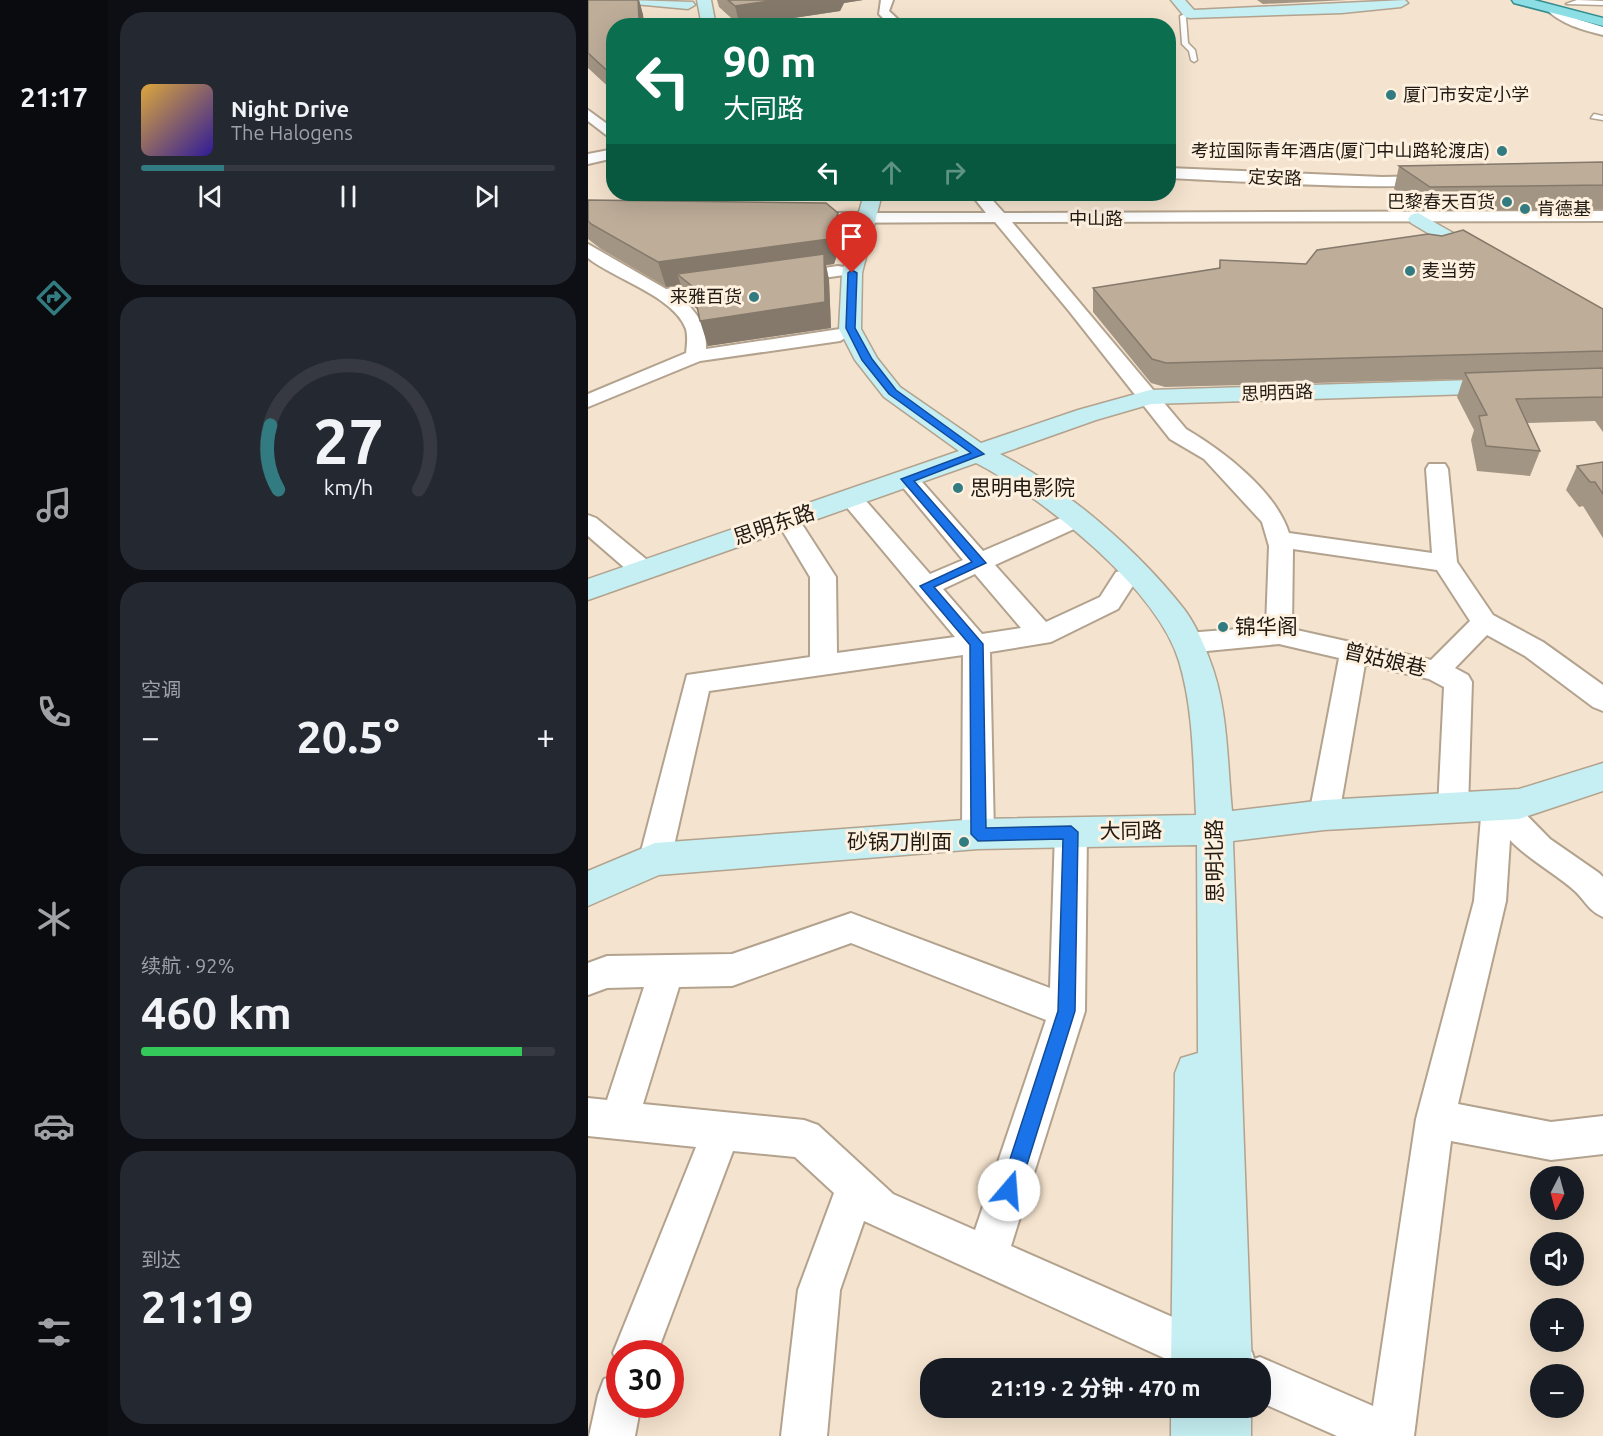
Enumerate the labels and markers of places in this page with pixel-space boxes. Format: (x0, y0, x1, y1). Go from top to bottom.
place label: 厦门市安定小学 (1403, 84, 1529, 104)
marker: 厦门市安定小学 (1384, 88, 1398, 102)
place label: 考拉国际青年酒店(厦门中山路轮渡店) (1191, 140, 1490, 161)
marker: 考拉国际青年酒店(厦门中山路轮渡店) (1495, 144, 1509, 158)
place label: 巴黎春天百货 (1387, 191, 1495, 211)
marker: 巴黎春天百货 (1500, 195, 1514, 209)
place label: 肯德基 (1537, 198, 1591, 218)
marker: 肯德基 (1518, 202, 1532, 216)
pin (826, 211, 877, 273)
place label: 麦当劳 (1422, 260, 1476, 280)
marker: 麦当劳 (1403, 264, 1417, 278)
place label: 来雅百货 (670, 286, 742, 306)
marker: 来雅百货 (747, 290, 761, 304)
place label: 思明电影院 (970, 475, 1075, 499)
marker: 思明电影院 (951, 481, 965, 495)
place label: 锦华阁 (1235, 614, 1298, 638)
marker: 锦华阁 (1216, 620, 1230, 634)
place label: 砂锅刀削面 (847, 829, 952, 853)
marker: 砂锅刀削面 (957, 835, 971, 849)

